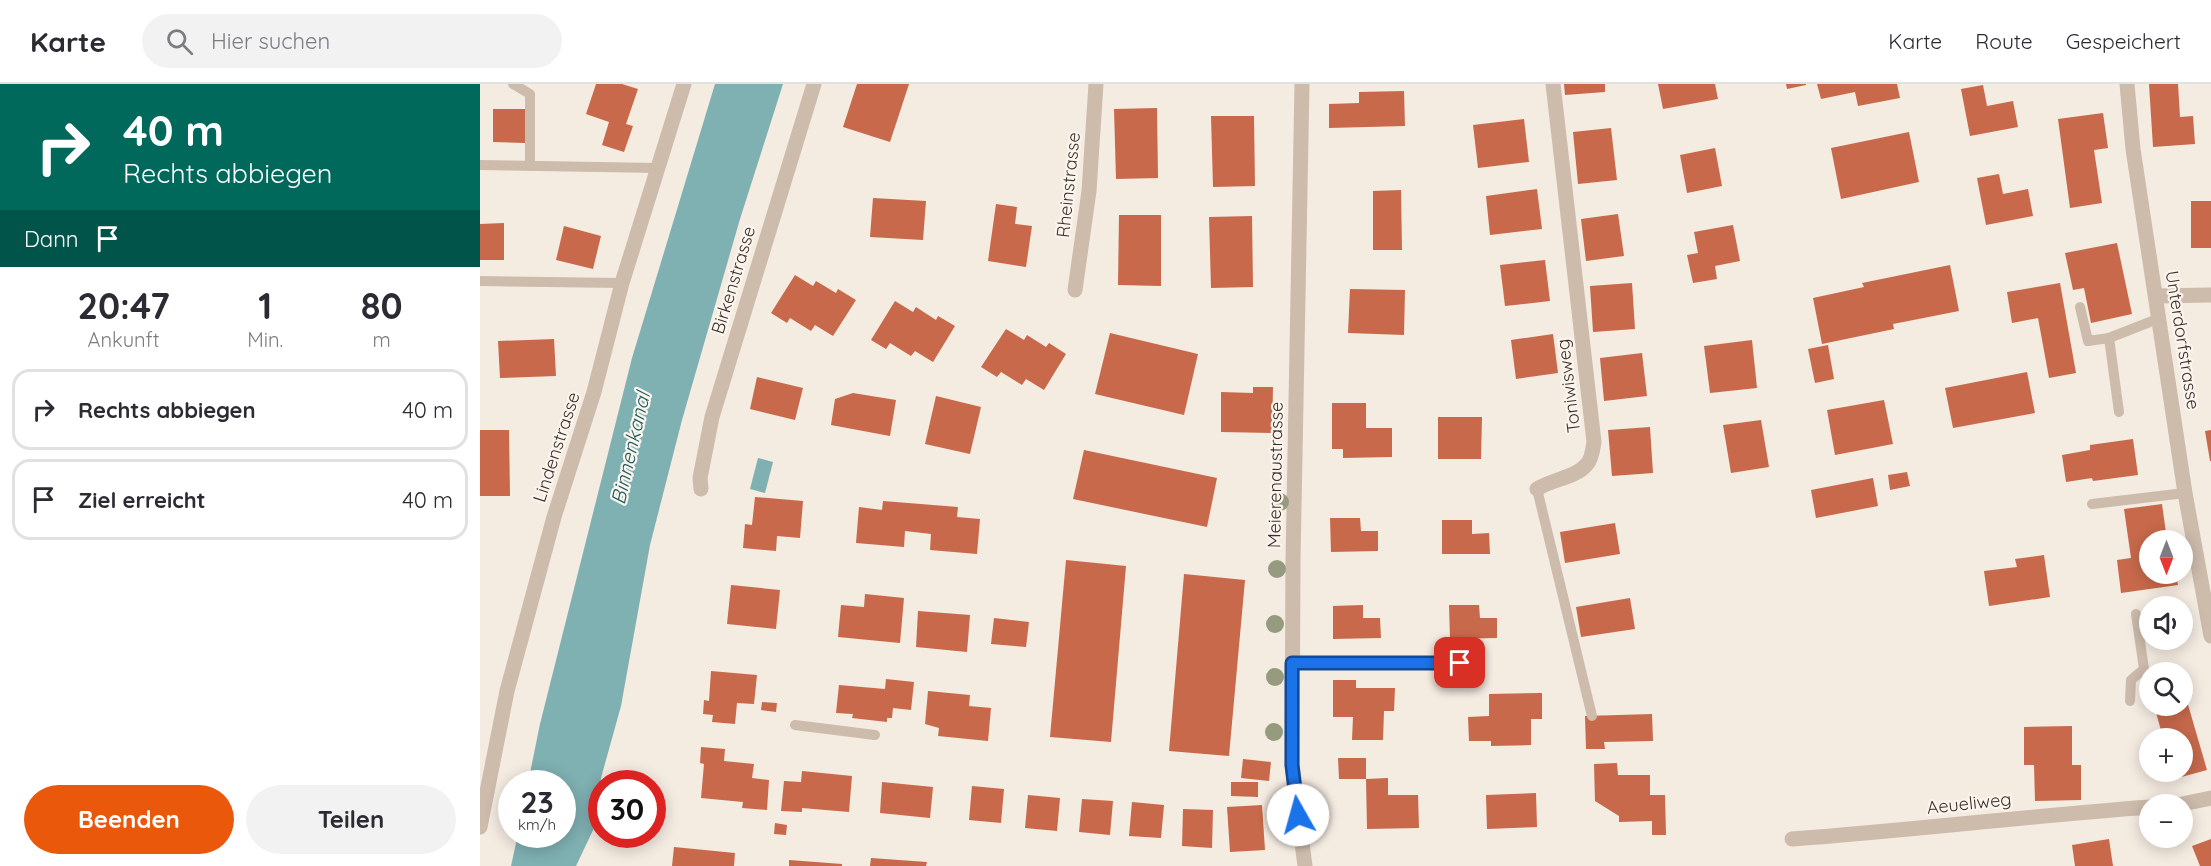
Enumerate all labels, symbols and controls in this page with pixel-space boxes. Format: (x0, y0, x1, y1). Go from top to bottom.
search box (142, 14, 562, 68)
text: Karte (30, 24, 106, 59)
icon: search (163, 25, 196, 58)
text: Hier suchen (211, 27, 330, 55)
text: Karte (1888, 28, 1942, 54)
text: Route (1975, 28, 2033, 54)
text: Gespeichert (2066, 28, 2181, 54)
text: 40 m (123, 104, 224, 157)
icon: right (24, 108, 102, 186)
street label: Rheinstrasse (1051, 131, 1085, 239)
text: Rechts abbiegen (123, 156, 332, 190)
icon: arrive (91, 222, 124, 255)
street label: Birkenstrasse (706, 223, 760, 337)
text: Dann (24, 225, 79, 253)
street label: Unterdorfstrasse (2161, 269, 2205, 411)
text: 20:47 (77, 283, 170, 328)
text: 1 (258, 283, 272, 328)
text: 80 (361, 283, 403, 328)
text: Ankunft (88, 327, 160, 352)
text: Min. (247, 327, 283, 352)
text: m (372, 327, 391, 352)
street label: Toniwisweg (1551, 338, 1585, 434)
water label: Binnenkanal (605, 387, 656, 507)
street label: Lindenstrasse (527, 389, 585, 505)
icon: right (27, 393, 60, 426)
text: Rechts abbiegen (78, 396, 256, 424)
text: 40 m (402, 396, 453, 424)
street label: Meierenaustrasse (1262, 402, 1288, 548)
icon: arrive (27, 483, 60, 516)
text: Ziel erreicht (78, 486, 206, 514)
text: 40 m (402, 486, 453, 514)
north arrow (2139, 530, 2193, 584)
map controls (2139, 530, 2193, 848)
button: sound (2139, 596, 2193, 650)
pin (1434, 637, 1485, 688)
icon: arrive (1443, 646, 1476, 679)
button: search (2139, 662, 2193, 716)
button: + (2139, 728, 2193, 782)
speed limit sign: 30 (588, 770, 666, 848)
text: 23 (520, 783, 554, 821)
position arrow (1266, 783, 1330, 847)
button: Beenden (24, 785, 234, 854)
button: Teilen (246, 785, 456, 854)
street label: Aeueliweg (1925, 787, 2013, 819)
button: − (2139, 794, 2193, 848)
text: km/h (518, 815, 556, 834)

